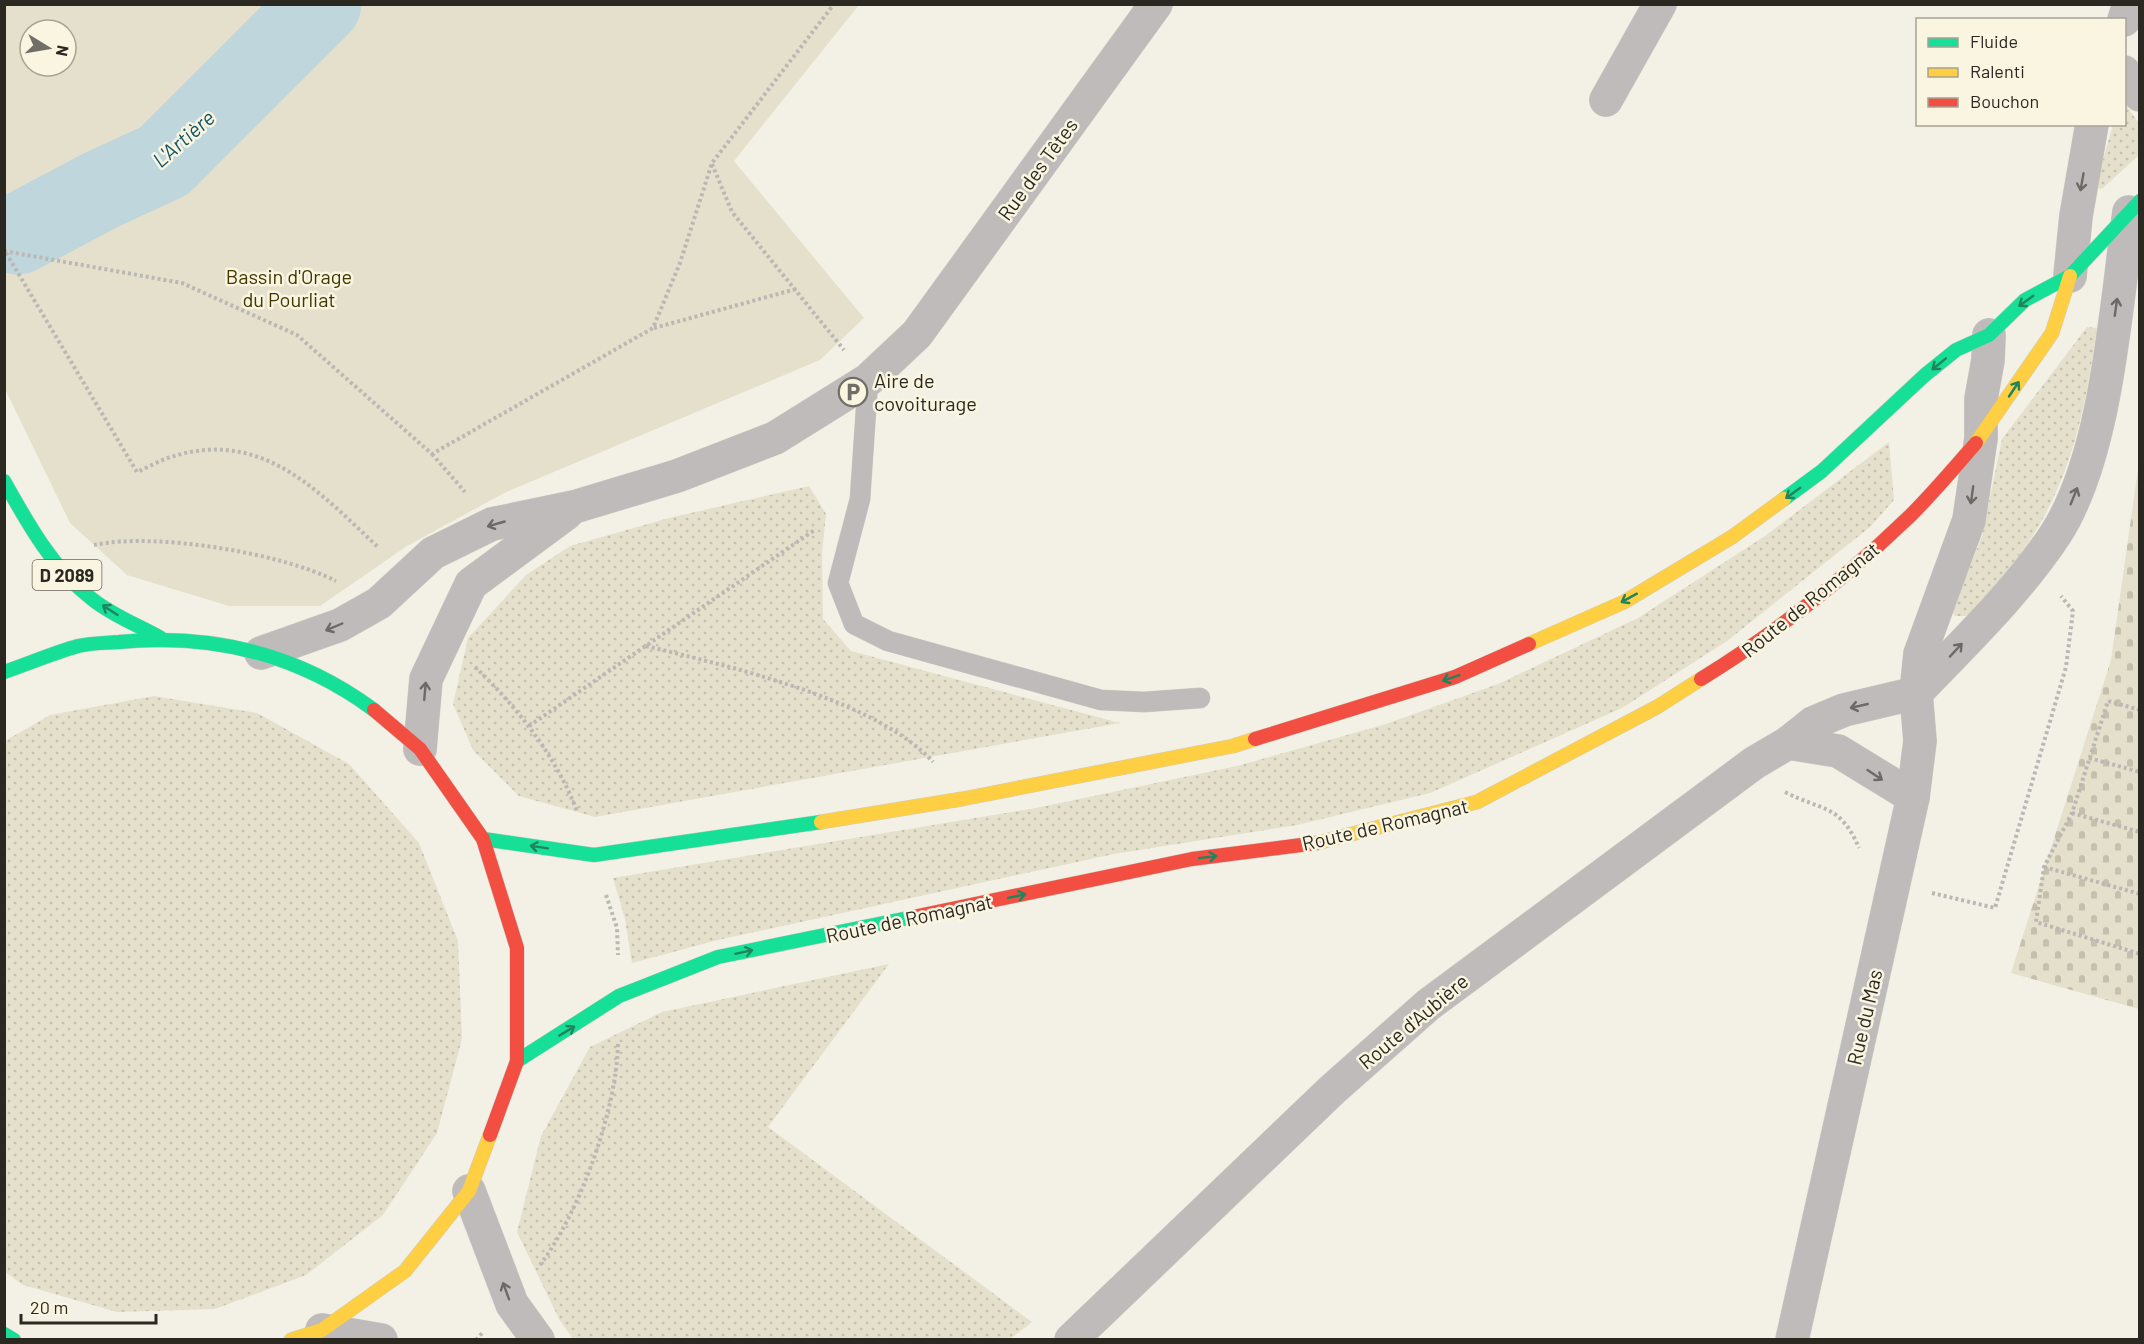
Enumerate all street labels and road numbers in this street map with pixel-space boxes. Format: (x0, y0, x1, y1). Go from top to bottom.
street label: Rue des Têtes (992, 113, 1082, 225)
street label: Route de Romagnat (1736, 536, 1884, 662)
road number: D 2089 (32, 560, 101, 590)
street label: Route de Romagnat (1300, 793, 1470, 855)
street label: Route de Romagnat (823, 889, 995, 947)
street label: Rue du Mas (1841, 967, 1887, 1067)
street label: Route d'Aubière (1354, 968, 1472, 1074)

